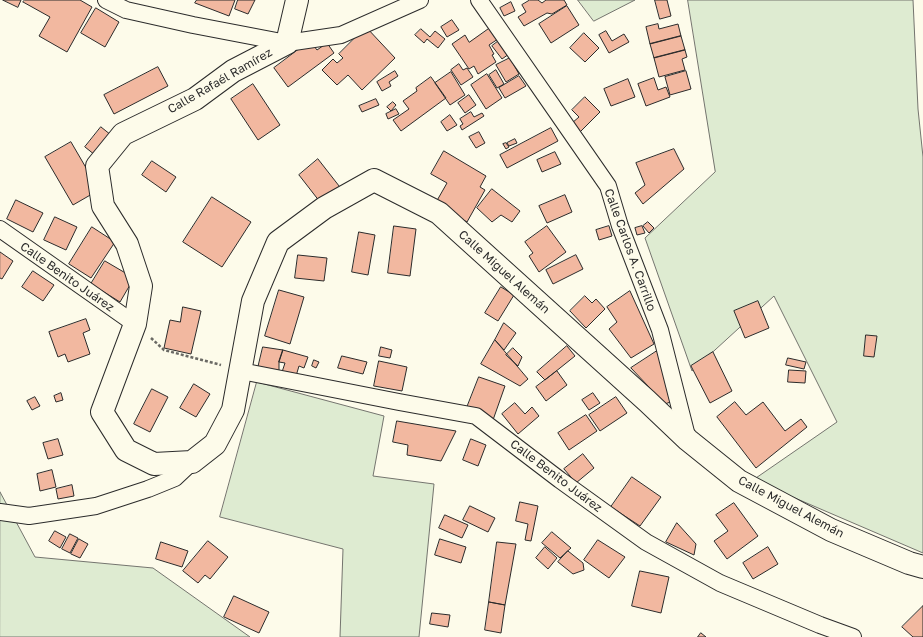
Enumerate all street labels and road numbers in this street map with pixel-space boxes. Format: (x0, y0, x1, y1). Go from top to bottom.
street label: Calle Rafaél Ramírez (165, 45, 275, 117)
street label: Calle Carlos A. Carrillo (601, 187, 659, 313)
street label: Calle Miguel Alemán (455, 227, 553, 317)
street label: Calle Benito Juárez (17, 239, 117, 315)
street label: Calle Benito Juárez (507, 437, 605, 515)
street label: Calle Miguel Alemán (736, 473, 846, 541)

